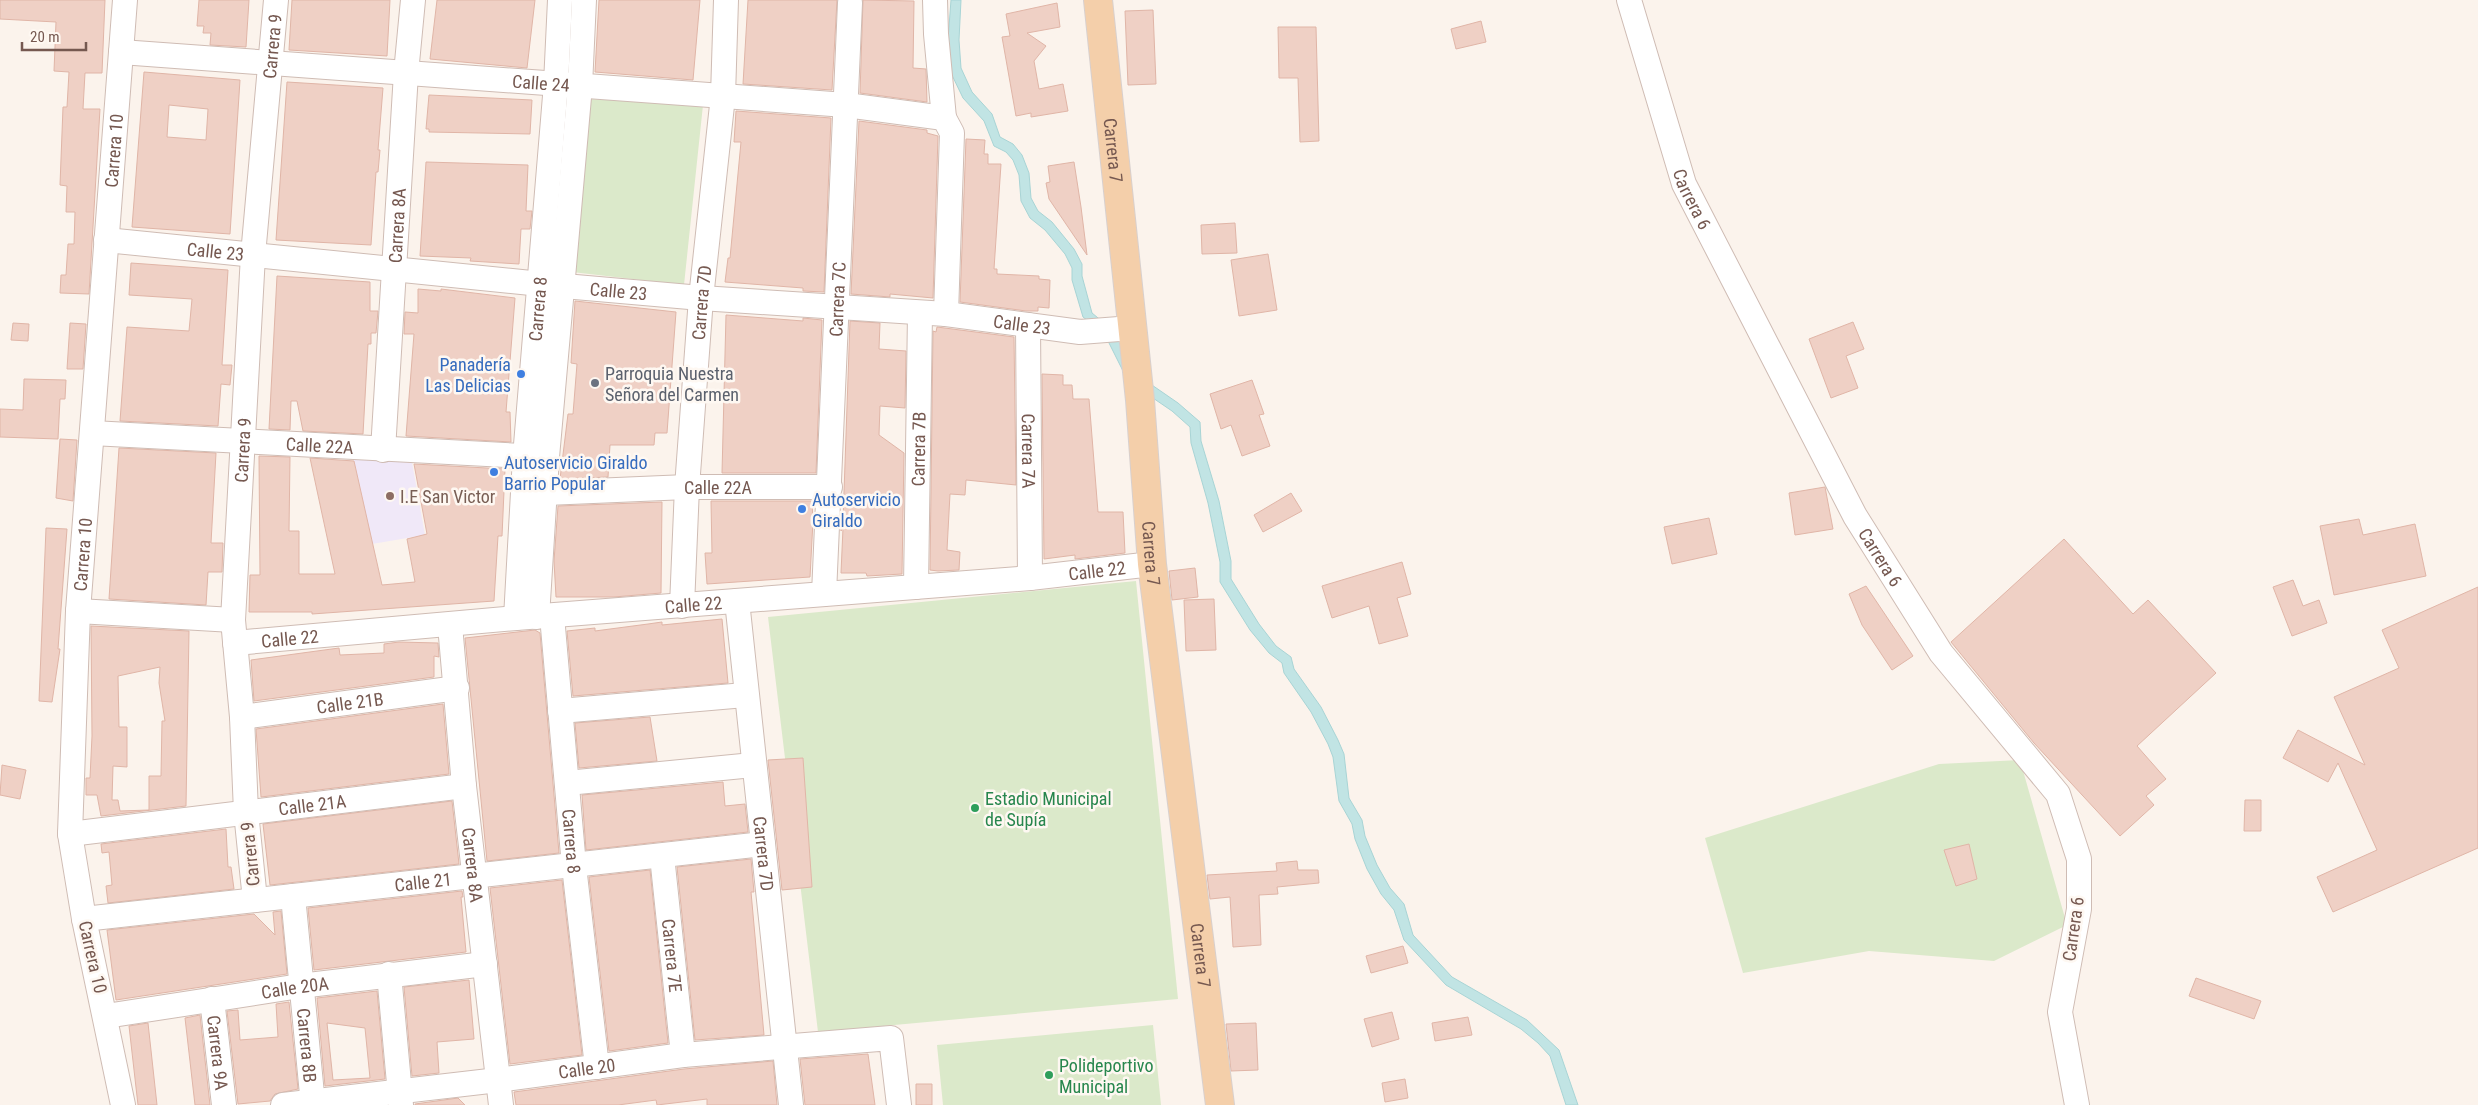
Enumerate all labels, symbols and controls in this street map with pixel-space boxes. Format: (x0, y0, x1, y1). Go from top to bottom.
street label: Carrera 9 (258, 13, 285, 80)
scale bar (22, 20, 86, 52)
text: 20 m (30, 28, 60, 46)
street label: Calle 24 (511, 70, 570, 95)
street label: Carrera 10 (100, 113, 127, 188)
street label: Carrera 7 (1100, 117, 1128, 184)
street label: Carrera 6 (1670, 166, 1716, 233)
street label: Carrera 8A (384, 187, 410, 264)
street label: Calle 23 (186, 238, 245, 264)
street label: Carrera 7C (825, 261, 849, 337)
street label: Carrera 7D (687, 264, 715, 341)
street label: Carrera 8 (524, 276, 550, 342)
street label: Calle 23 (589, 278, 648, 304)
street label: Calle 23 (992, 310, 1052, 338)
place label: Panadería Las Delicias (425, 354, 511, 396)
place label: Parroquia Nuestra Señora del Carmen (605, 363, 739, 405)
marker: Panadería Las Delicias (515, 368, 527, 380)
marker: Parroquia Nuestra Señora del Carmen (589, 377, 601, 389)
street label: Carrera 7B (907, 412, 929, 487)
street label: Carrera 7A (1018, 413, 1040, 489)
street label: Carrera 9 (230, 417, 255, 483)
street label: Calle 22A (285, 433, 355, 457)
place label: Autoservicio Giraldo Barrio Popular (504, 452, 648, 494)
marker: Autoservicio Giraldo Barrio Popular (488, 466, 500, 478)
street label: Calle 22A (684, 477, 752, 498)
place label: I.E San Victor (400, 486, 496, 507)
place label: Autoservicio Giraldo (812, 489, 901, 531)
marker: I.E San Victor (384, 490, 396, 502)
marker: Autoservicio Giraldo (796, 503, 808, 515)
street label: Carrera 10 (69, 517, 96, 592)
street label: Carrera 7 (1138, 520, 1165, 587)
street label: Carrera 6 (1855, 524, 1907, 590)
street label: Calle 22 (1067, 557, 1127, 584)
street label: Calle 22 (664, 591, 723, 617)
street label: Calle 22 (260, 625, 319, 651)
street label: Calle 21B (315, 688, 385, 717)
place label: Estadio Municipal de Supía (985, 788, 1112, 830)
street label: Calle 21A (277, 790, 348, 819)
marker: Estadio Municipal de Supía (969, 802, 981, 814)
street label: Carrera 8 (559, 808, 585, 875)
street label: Carrera 7D (750, 815, 779, 892)
street label: Carrera 9 (236, 821, 264, 887)
street label: Carrera 8A (458, 826, 488, 904)
street label: Calle 21 (393, 868, 453, 895)
street label: Carrera 6 (2058, 895, 2088, 963)
street label: Carrera 7E (658, 918, 687, 993)
street label: Carrera 10 (74, 919, 112, 995)
street label: Carrera 7 (1187, 922, 1216, 989)
street label: Calle 20A (260, 972, 330, 1002)
street label: Carrera 8B (293, 1007, 321, 1084)
street label: Carrera 9A (203, 1014, 233, 1092)
street label: Calle 20 (557, 1054, 617, 1082)
place label: Polideportivo Municipal (1059, 1055, 1153, 1097)
marker: Polideportivo Municipal (1043, 1069, 1055, 1081)

